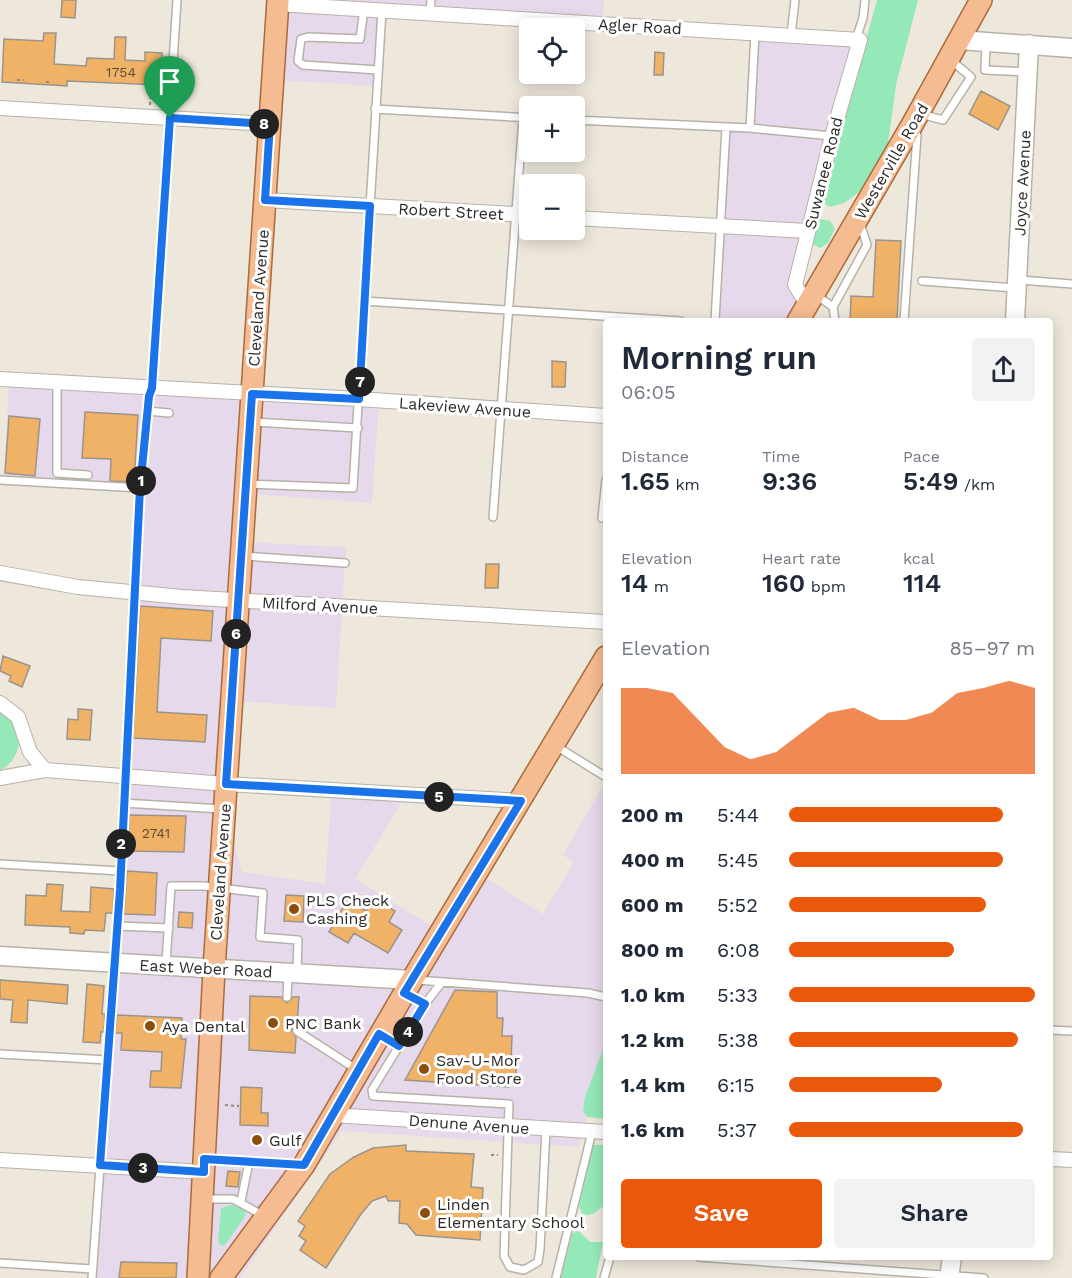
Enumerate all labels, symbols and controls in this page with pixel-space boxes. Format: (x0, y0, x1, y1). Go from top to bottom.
street label: Agler Road (598, 15, 682, 38)
map controls (519, 18, 585, 240)
button: locate (519, 18, 585, 84)
pin (144, 56, 195, 118)
house number: 1754 (106, 64, 136, 80)
icon: arrive (153, 65, 186, 98)
button: + (519, 96, 585, 162)
street label: Westerville Road (850, 100, 932, 223)
pin: 8 (249, 109, 279, 139)
text: 8 (259, 114, 269, 133)
street label: Suwanee Road (800, 115, 847, 231)
street label: Joyce Avenue (1010, 130, 1035, 237)
button: − (519, 174, 585, 240)
street label: Robert Street (398, 199, 504, 224)
street label: Cleveland Avenue (244, 229, 273, 367)
text: Morning run (621, 338, 817, 377)
button: share (972, 338, 1035, 401)
pin: 7 (345, 367, 375, 397)
text: 7 (355, 372, 365, 391)
text: 06:05 (621, 380, 676, 404)
street label: Lakeview Avenue (398, 393, 532, 422)
text: Distance (621, 447, 689, 466)
text: Time (762, 447, 800, 466)
text: Pace (903, 447, 940, 466)
pin: 1 (126, 466, 156, 496)
text: 1.65 (621, 466, 670, 496)
text: 9:36 (762, 466, 817, 496)
text: 5:49 (903, 466, 958, 496)
text: 1 (138, 471, 144, 490)
text: km (670, 475, 700, 494)
text: /km (958, 475, 995, 494)
text: Elevation (621, 549, 692, 568)
text: Heart rate (762, 549, 841, 568)
text: kcal (903, 549, 935, 568)
text: 14 (621, 568, 648, 598)
text: 160 (762, 568, 805, 598)
text: 114 (903, 568, 941, 598)
text: m (648, 577, 669, 596)
text: bpm (805, 577, 846, 596)
street label: Milford Avenue (261, 593, 378, 618)
pin: 6 (221, 619, 251, 649)
text: 6 (231, 624, 241, 643)
text: Elevation (621, 636, 710, 660)
text: 85–97 m (950, 636, 1035, 660)
pin: 5 (424, 782, 454, 812)
text: 5 (434, 787, 444, 806)
street label: Cleveland Avenue (206, 803, 235, 941)
text: 200 m (621, 803, 683, 827)
text: 5:44 (717, 803, 759, 827)
house number: 2741 (142, 825, 170, 841)
pin: 2 (106, 829, 136, 859)
text: 2 (116, 834, 126, 853)
text: 400 m (621, 848, 684, 872)
text: 5:45 (717, 848, 758, 872)
place label: PLS Check Cashing (306, 891, 389, 928)
text: 600 m (621, 893, 684, 917)
text: 5:52 (717, 893, 758, 917)
marker: PLS Check Cashing (287, 902, 301, 916)
text: 800 m (621, 938, 684, 962)
text: 6:08 (717, 938, 760, 962)
street label: East Weber Road (139, 956, 273, 981)
text: 1.0 km (621, 983, 685, 1007)
text: 5:33 (717, 983, 758, 1007)
place label: PNC Bank (285, 1014, 361, 1033)
marker: PNC Bank (266, 1016, 280, 1030)
place label: Aya Dental (162, 1017, 245, 1036)
pin: 4 (393, 1017, 423, 1047)
marker: Aya Dental (143, 1019, 157, 1033)
text: 4 (403, 1022, 413, 1041)
text: 1.2 km (621, 1028, 684, 1052)
text: 5:38 (717, 1028, 759, 1052)
place label: Sav-U-Mor Food Store (436, 1051, 522, 1088)
marker: Sav-U-Mor Food Store (417, 1062, 431, 1076)
text: 1.4 km (621, 1073, 685, 1097)
text: 6:15 (717, 1073, 755, 1097)
street label: Denune Avenue (408, 1111, 530, 1138)
text: 1.6 km (621, 1118, 685, 1142)
text: 5:37 (717, 1118, 757, 1142)
place label: Gulf (269, 1131, 302, 1150)
marker: Gulf (250, 1133, 264, 1147)
pin: 3 (128, 1153, 158, 1183)
text: 3 (138, 1158, 148, 1177)
button: Save (621, 1179, 822, 1248)
button: Share (834, 1179, 1035, 1248)
place label: Linden Elementary School (437, 1195, 585, 1232)
marker: Linden Elementary School (418, 1206, 432, 1220)

